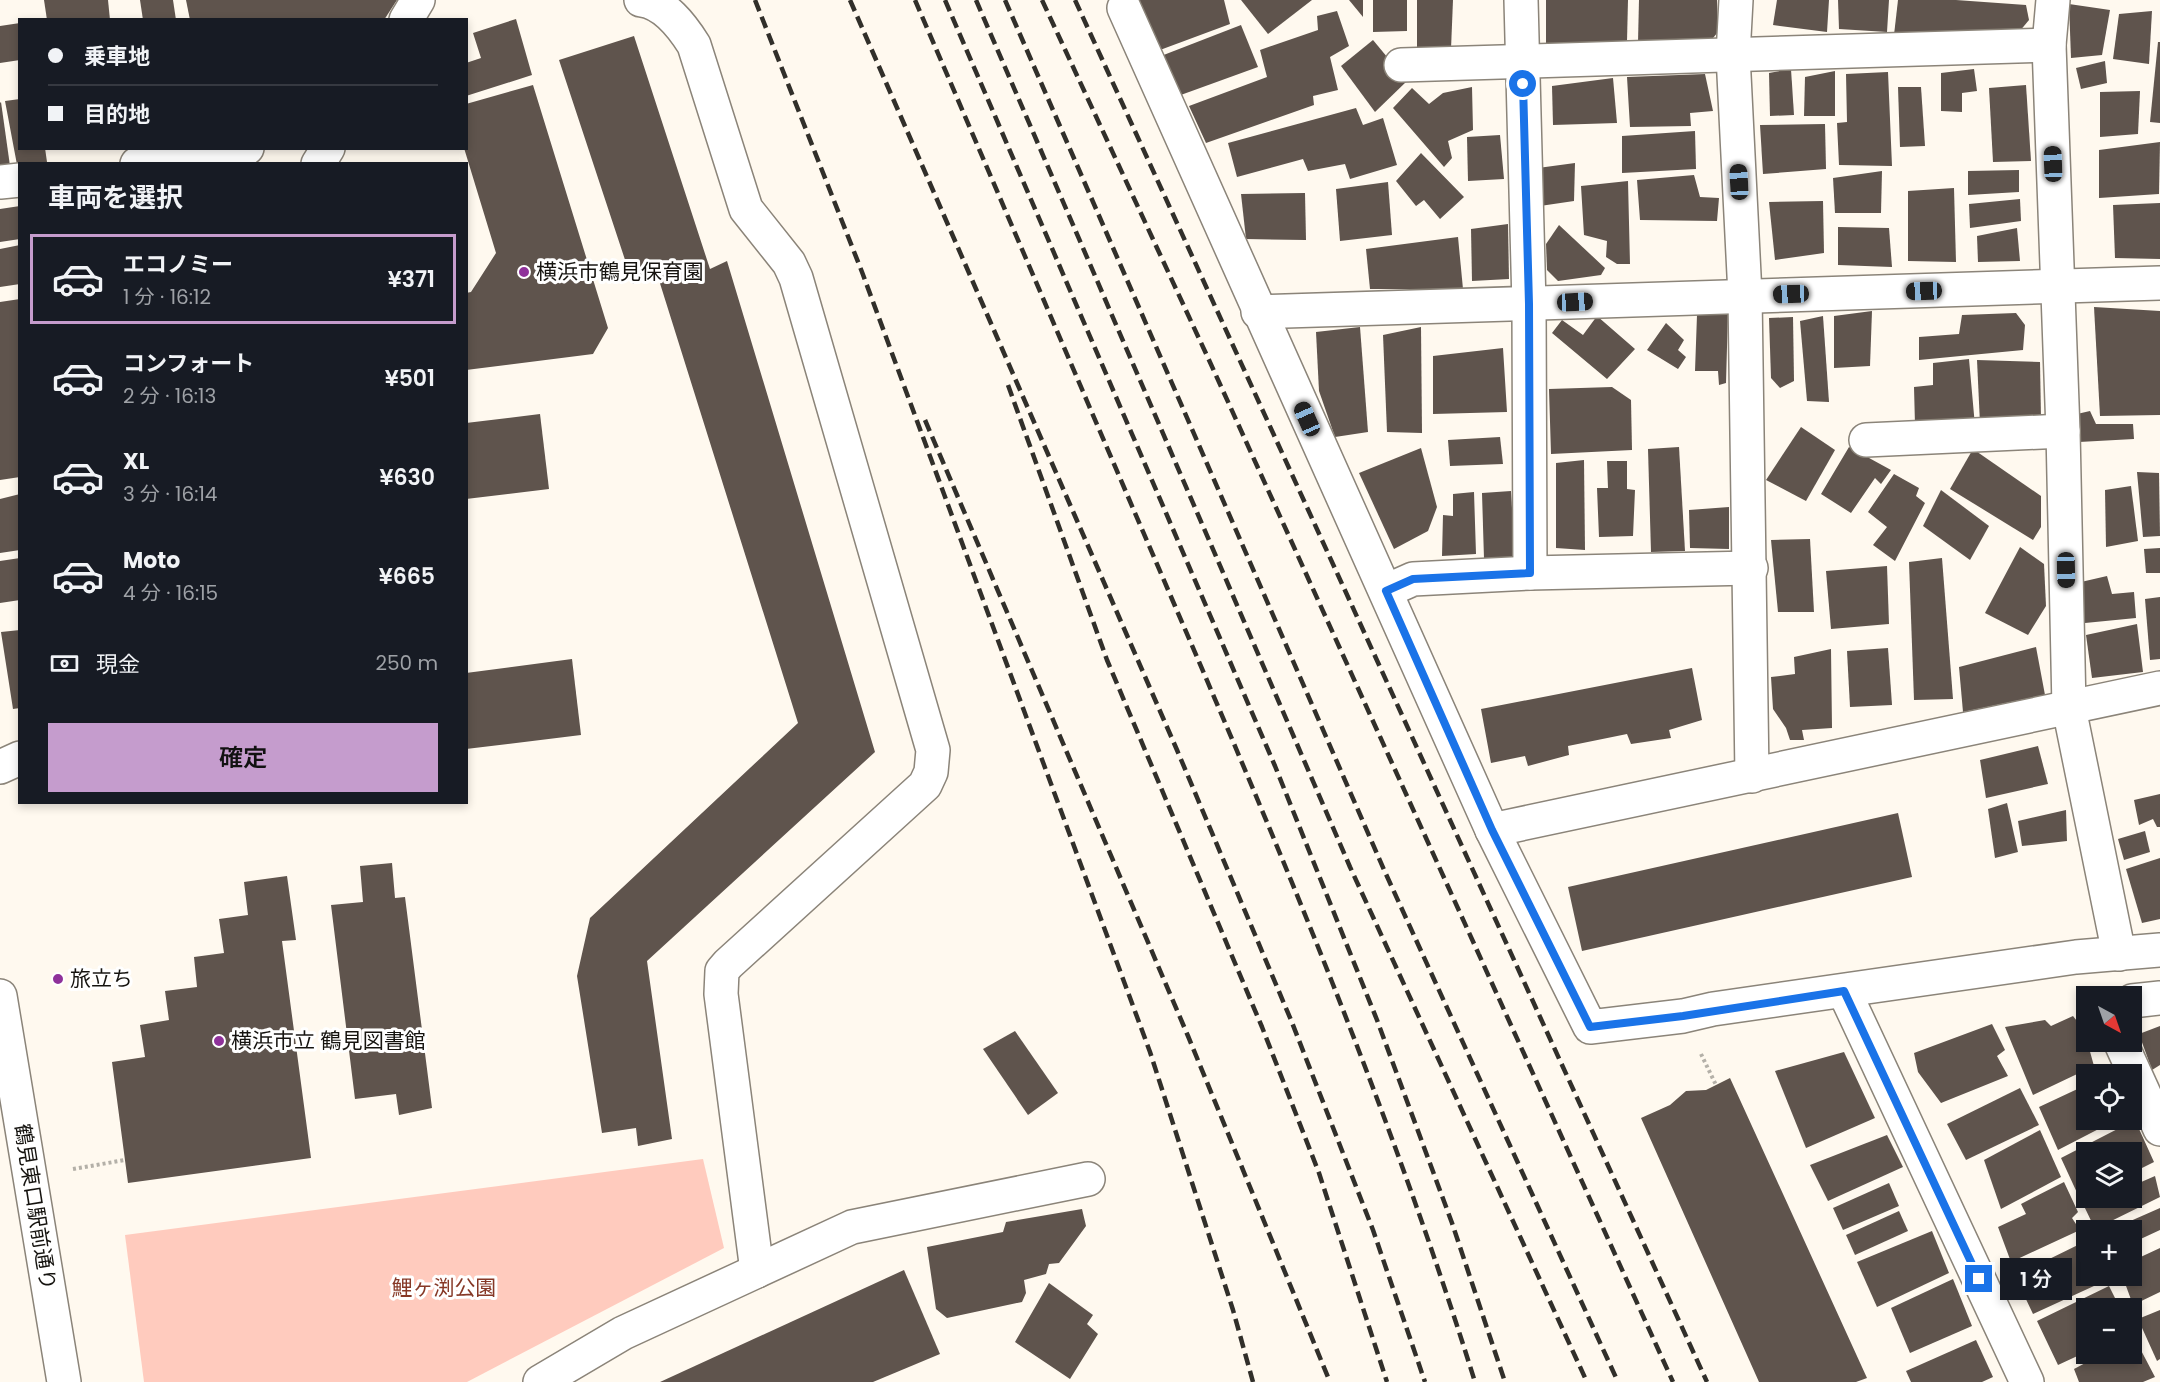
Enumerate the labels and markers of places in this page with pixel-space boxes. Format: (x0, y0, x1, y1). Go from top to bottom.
place label: 横浜市鶴見保育園 (536, 257, 704, 286)
marker: 横浜市鶴見保育園 (517, 265, 531, 279)
place label: 旅立ち (70, 964, 133, 993)
marker: 旅立ち (51, 972, 65, 986)
place label: 横浜市立 鶴見図書館 (231, 1026, 426, 1055)
marker: 横浜市立 鶴見図書館 (212, 1034, 226, 1048)

